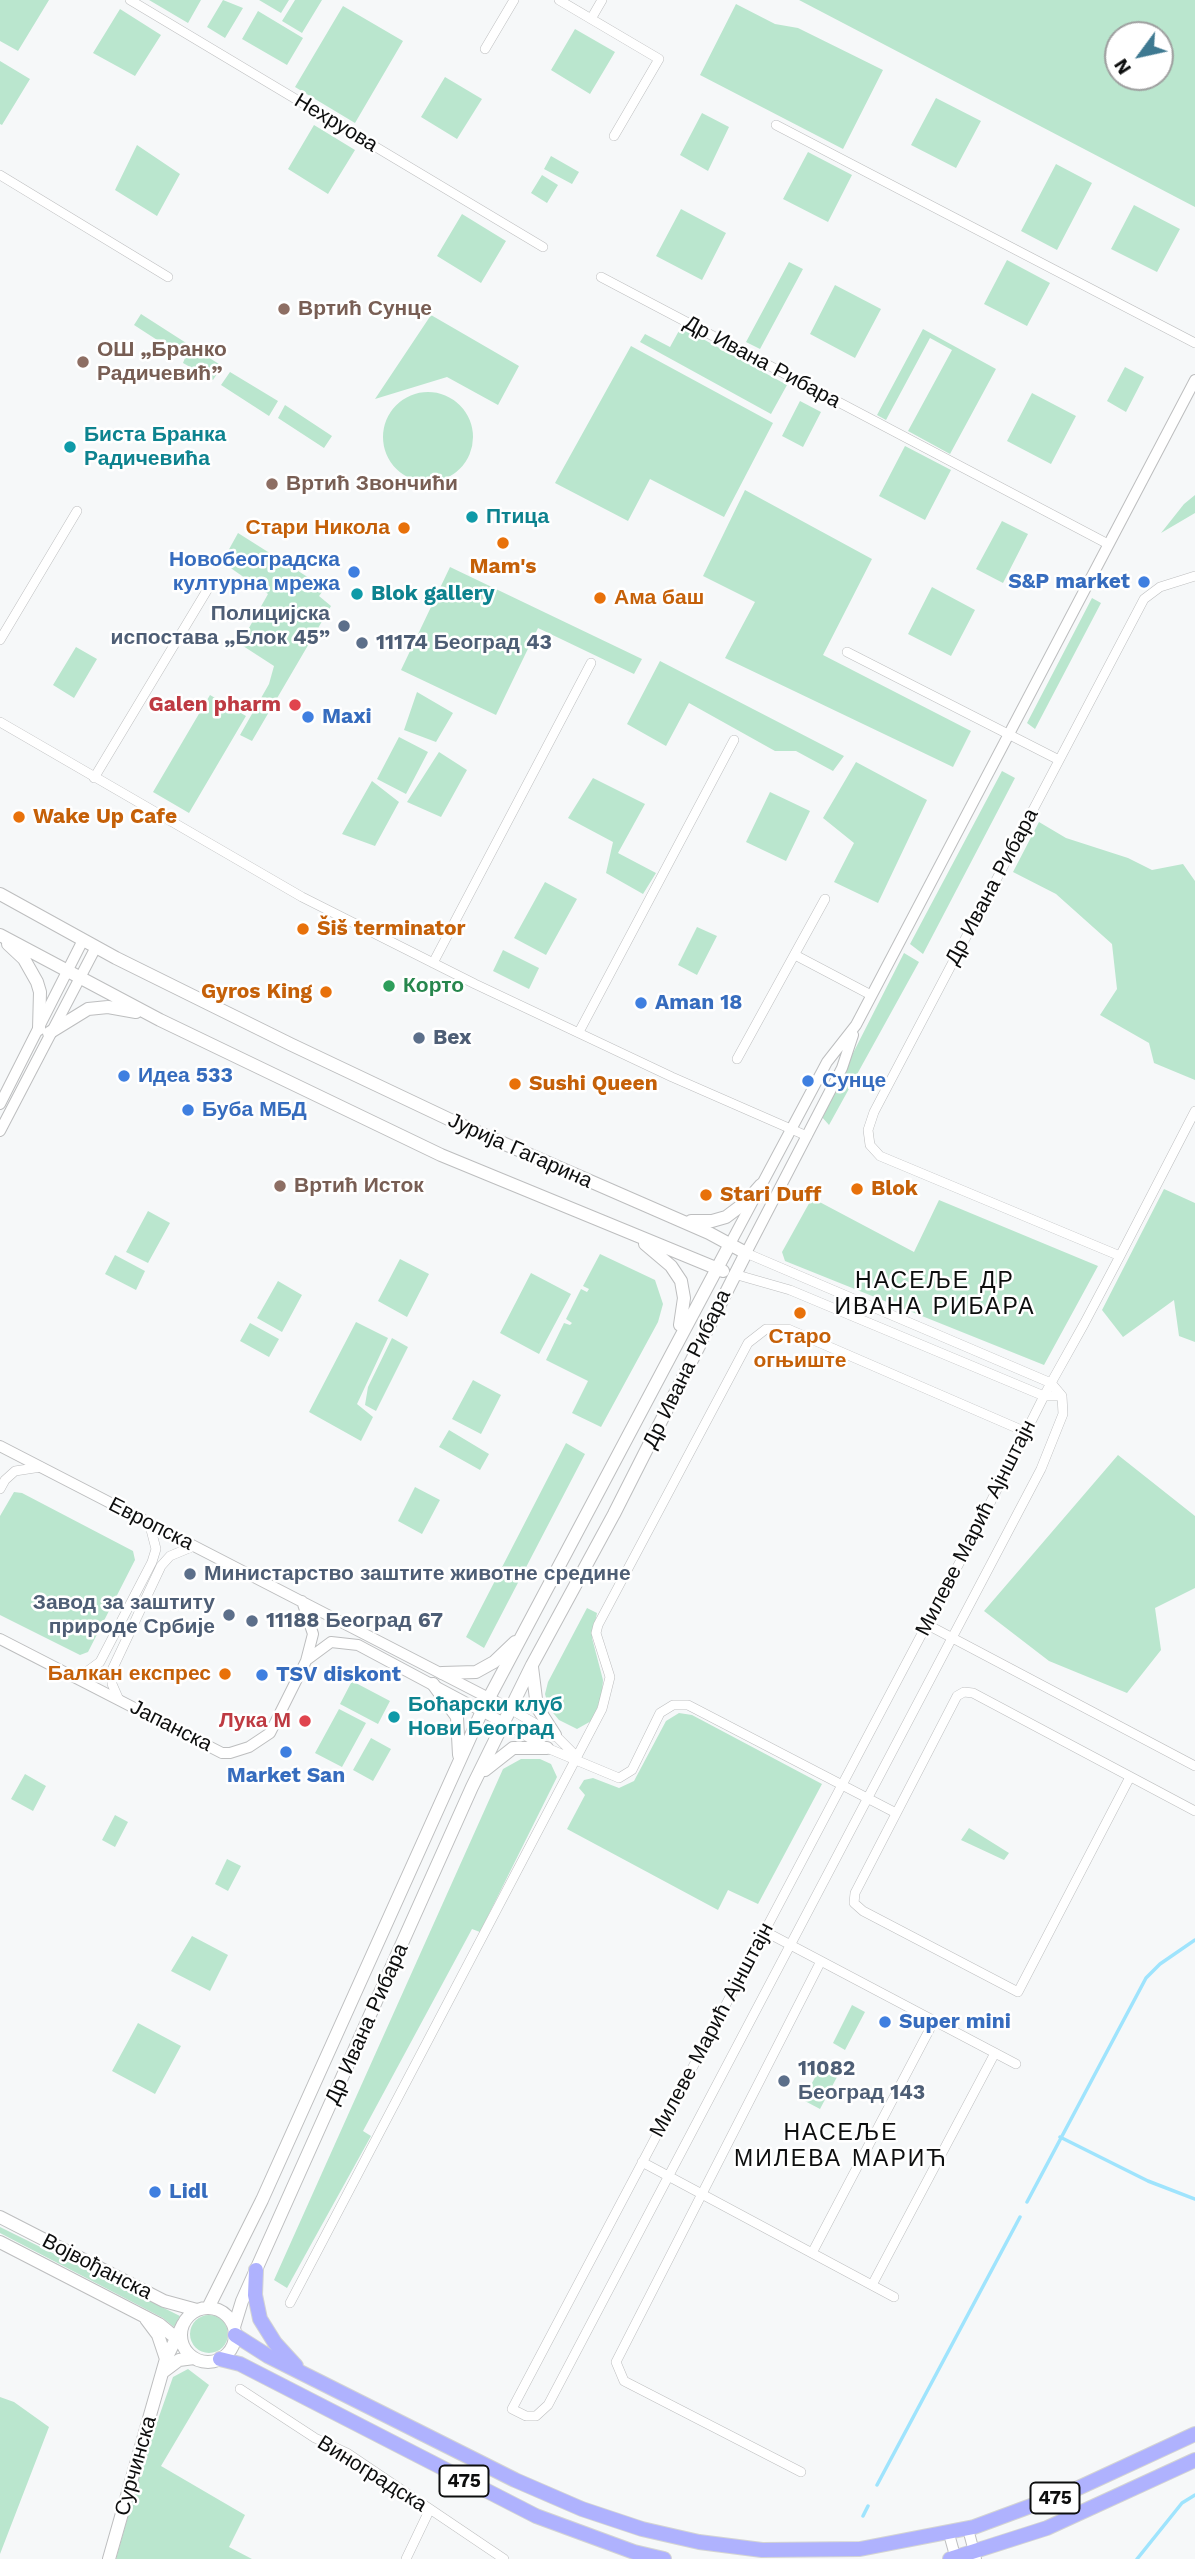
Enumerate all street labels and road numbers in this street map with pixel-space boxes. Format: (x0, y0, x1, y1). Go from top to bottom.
street label: Нехруова (290, 88, 382, 158)
street label: Др Ивана Рибара (679, 310, 845, 414)
street label: Др Ивана Рибара (940, 804, 1044, 970)
street label: Јурија Гагарина (444, 1108, 596, 1194)
street label: Др Ивана Рибара (638, 1285, 736, 1453)
street label: Милеве Марић Ајнштајн (911, 1416, 1041, 1640)
street label: Европска (104, 1492, 198, 1556)
street label: Јапанска (126, 1695, 216, 1757)
street label: Милеве Марић Ајнштајн (645, 1919, 779, 2141)
street label: Др Ивана Рибара (320, 1940, 414, 2108)
street label: Војвођанска (38, 2229, 156, 2305)
street label: Сурчинска (110, 2413, 162, 2519)
street label: Виноградска (313, 2430, 431, 2518)
road number: 475 (440, 2466, 489, 2496)
road number: 475 (1030, 2482, 1080, 2514)

